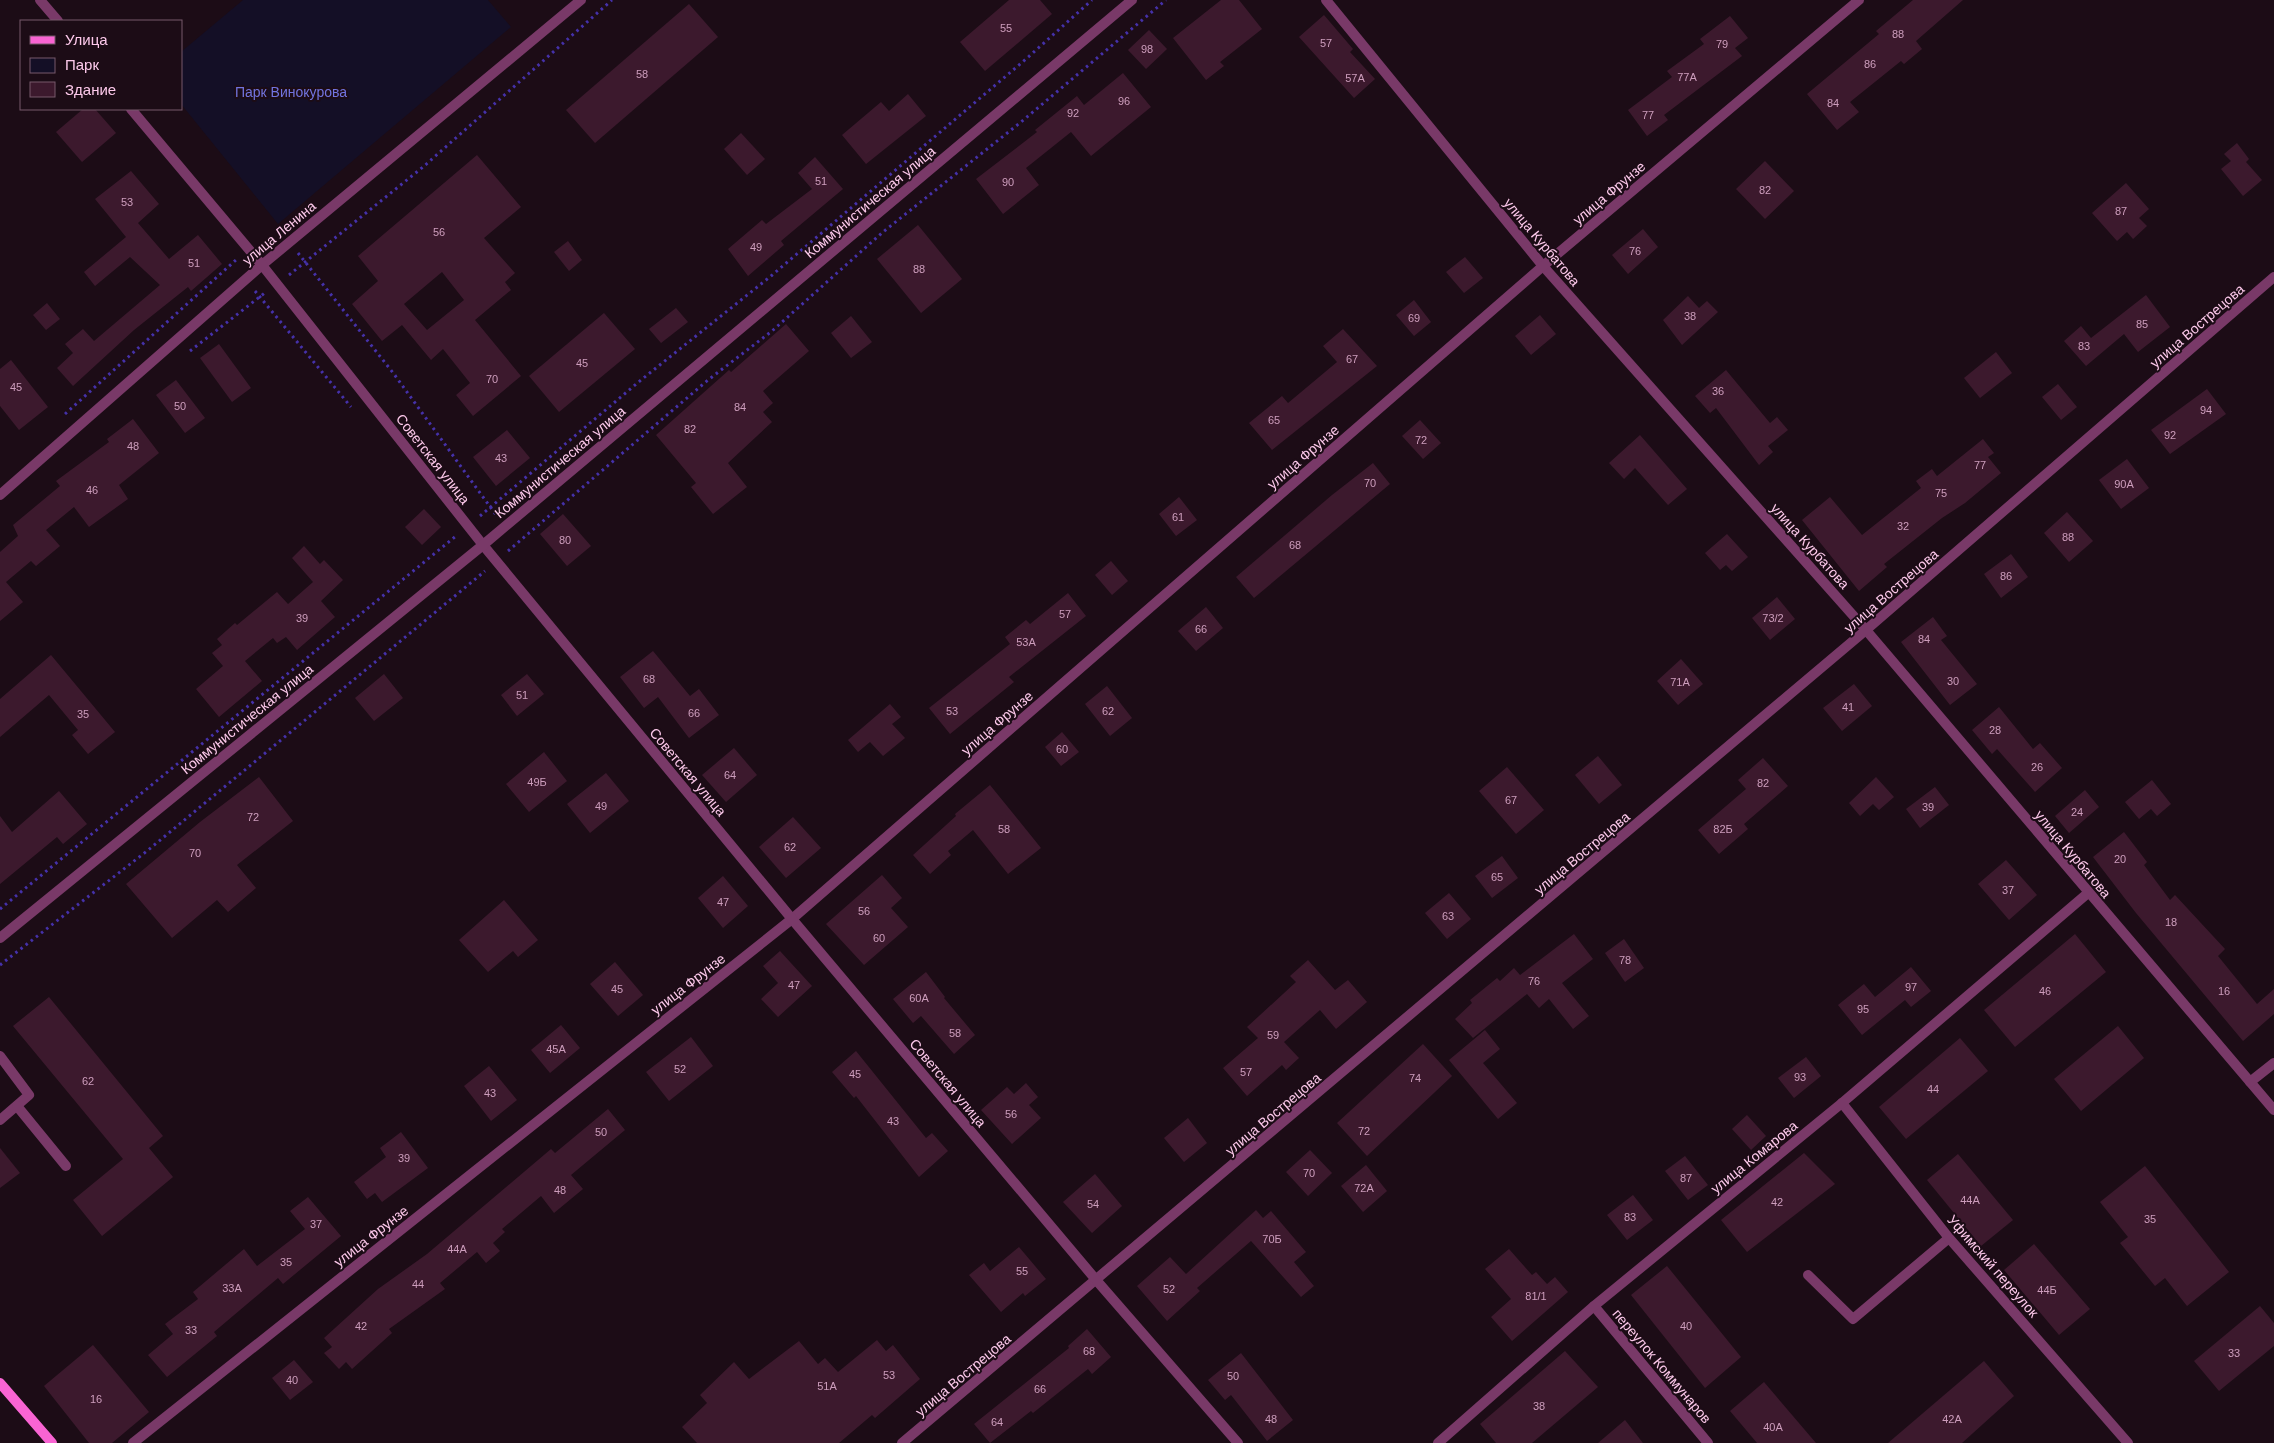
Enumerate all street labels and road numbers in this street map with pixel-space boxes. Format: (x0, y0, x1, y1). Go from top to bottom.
street label: Коммунистическая улица (802, 143, 939, 261)
street label: улица Фрунзе (1570, 158, 1649, 228)
street label: улица Курбатова (1501, 195, 1583, 289)
street label: улица Ленина (239, 198, 319, 268)
street label: улица Вострецова (2147, 281, 2247, 371)
street label: Коммунистическая улица (492, 403, 629, 521)
street label: Советская улица (393, 411, 473, 507)
street label: улица Фрунзе (1264, 421, 1342, 492)
street label: улица Курбатова (1767, 500, 1853, 592)
street label: улица Вострецова (1841, 546, 1941, 636)
street label: Коммунистическая улица (178, 661, 316, 777)
street label: улица Фрунзе (958, 687, 1036, 758)
street label: Советская улица (647, 725, 730, 819)
street label: улица Курбатова (2032, 807, 2114, 901)
street label: улица Вострецова (1531, 808, 1633, 897)
street label: улица Фрунзе (648, 950, 728, 1018)
street label: Советская улица (907, 1036, 990, 1130)
street label: улица Вострецова (1222, 1069, 1324, 1158)
street label: улица Комарова (1708, 1117, 1801, 1197)
street label: улица Фрунзе (331, 1202, 411, 1270)
street label: Уфимский переулок (1944, 1212, 2042, 1321)
street label: переулок Коммунаров (1609, 1306, 1715, 1426)
street label: улица Вострецова (912, 1330, 1014, 1419)

